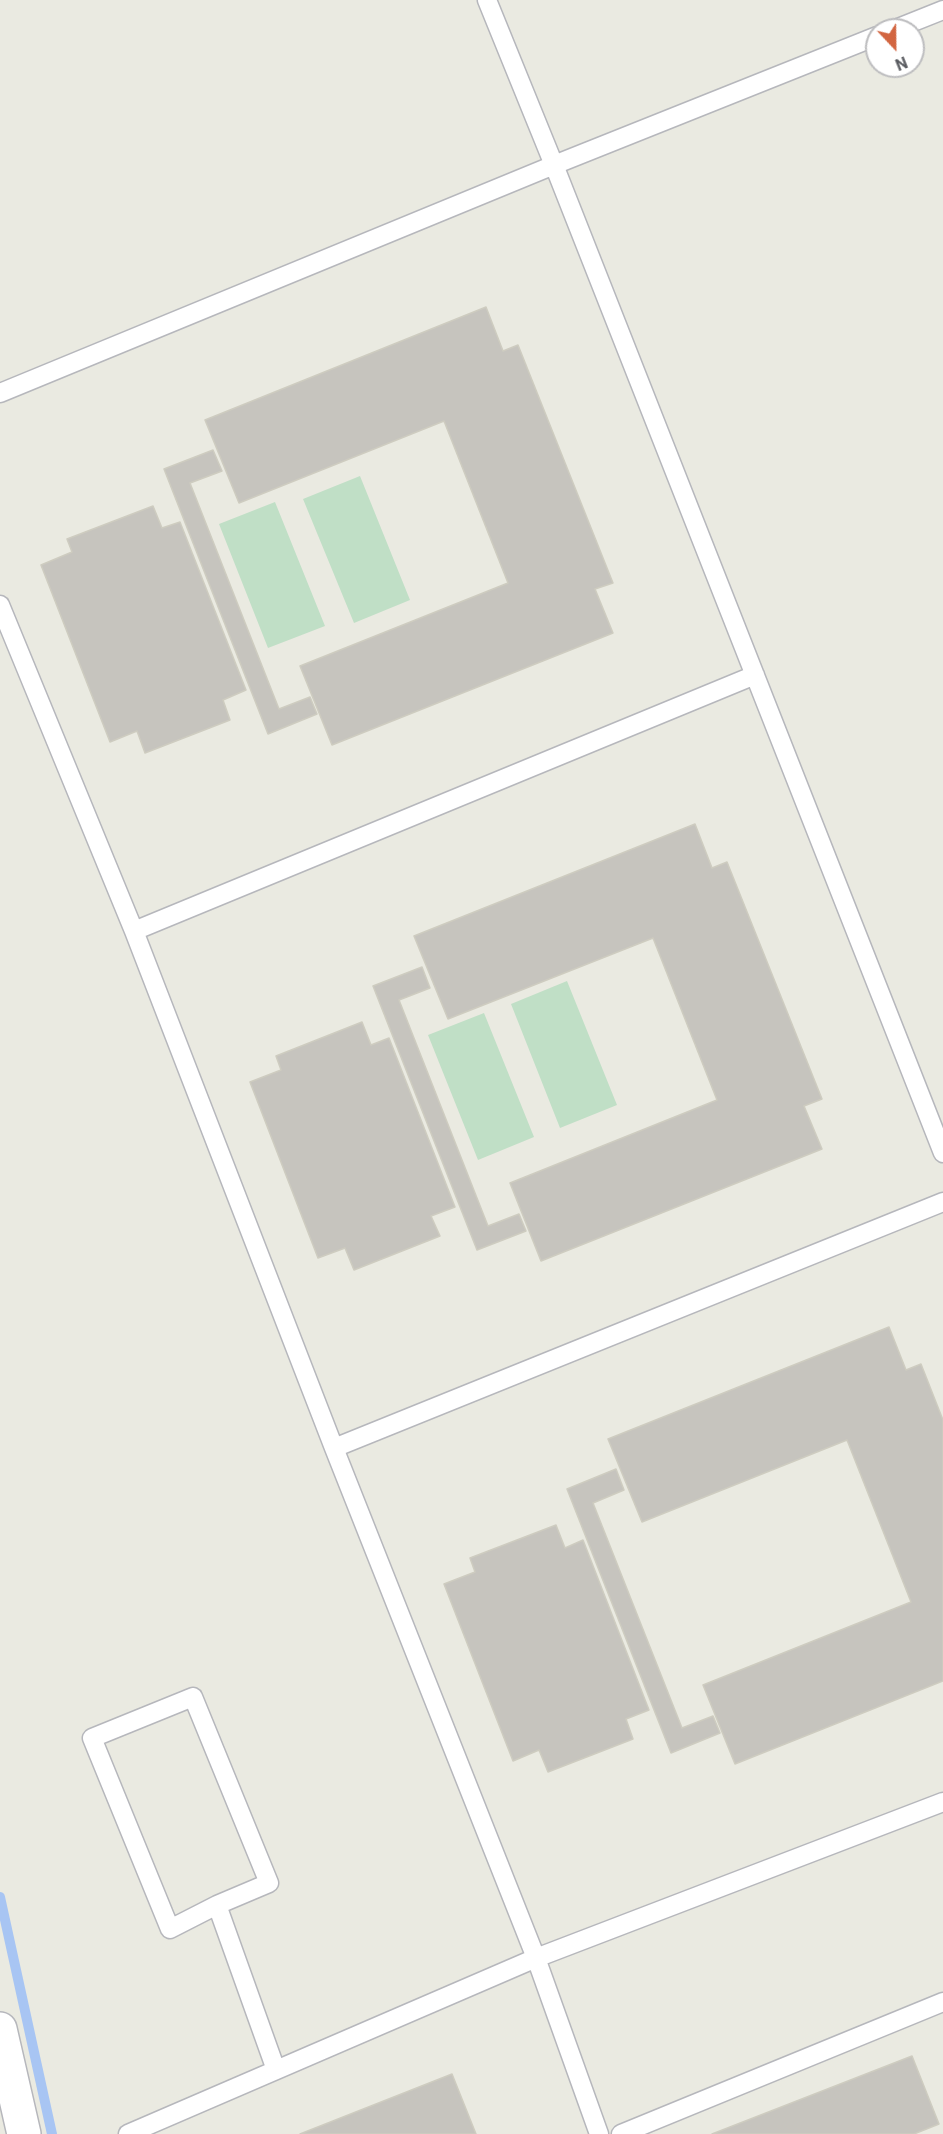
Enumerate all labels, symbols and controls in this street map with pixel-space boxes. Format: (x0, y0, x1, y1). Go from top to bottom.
north arrow (865, 18, 925, 78)
text: N (892, 52, 910, 74)

